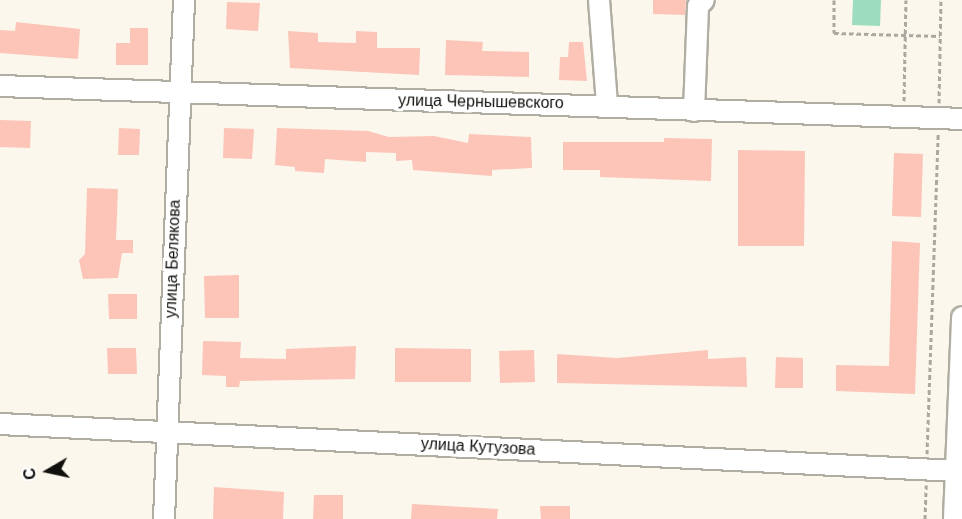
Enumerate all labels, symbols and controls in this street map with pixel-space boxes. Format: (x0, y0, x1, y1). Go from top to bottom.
street label: улица Чернышевского (398, 91, 564, 113)
street label: улица Белякова (161, 199, 185, 319)
street label: улица Кутузова (420, 434, 536, 460)
north arrow (18, 441, 78, 501)
text: С (20, 467, 39, 481)

